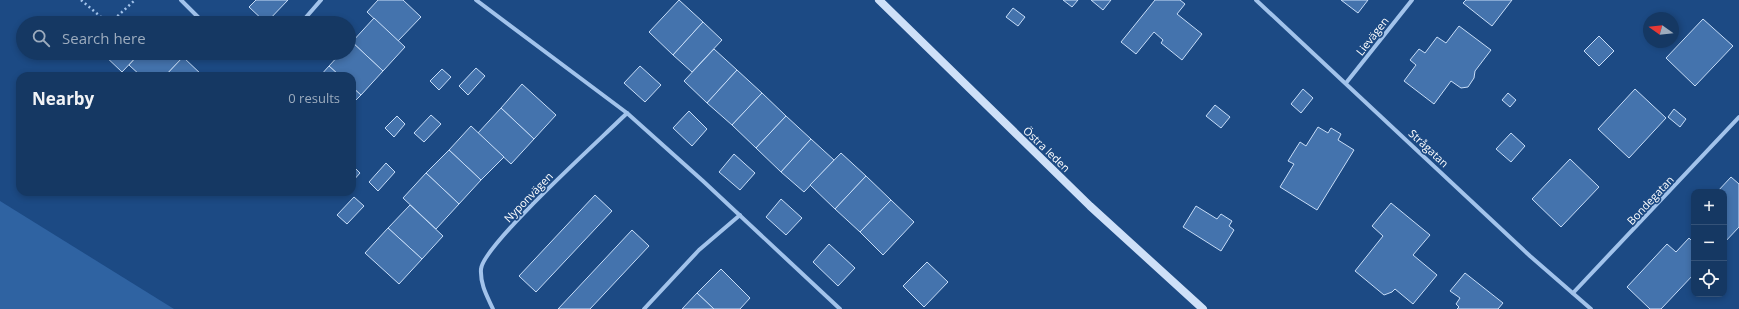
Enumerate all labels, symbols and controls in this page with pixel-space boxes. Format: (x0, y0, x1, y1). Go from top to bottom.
north arrow (1643, 12, 1679, 48)
street label: Lievägen (1352, 14, 1392, 58)
search box (16, 16, 356, 60)
icon: search (30, 27, 52, 49)
text: Search here (62, 28, 146, 48)
text: Nearby (32, 87, 94, 110)
text: 0 results (288, 89, 340, 107)
street label: Östra leden (1020, 123, 1074, 175)
street label: Strågatan (1406, 126, 1452, 170)
street label: Nyponvägen (500, 169, 556, 225)
street label: Bondegatan (1623, 172, 1677, 228)
map controls (1691, 189, 1727, 297)
button: + (1691, 189, 1727, 225)
button: − (1691, 225, 1727, 261)
button: locate (1691, 261, 1727, 297)

